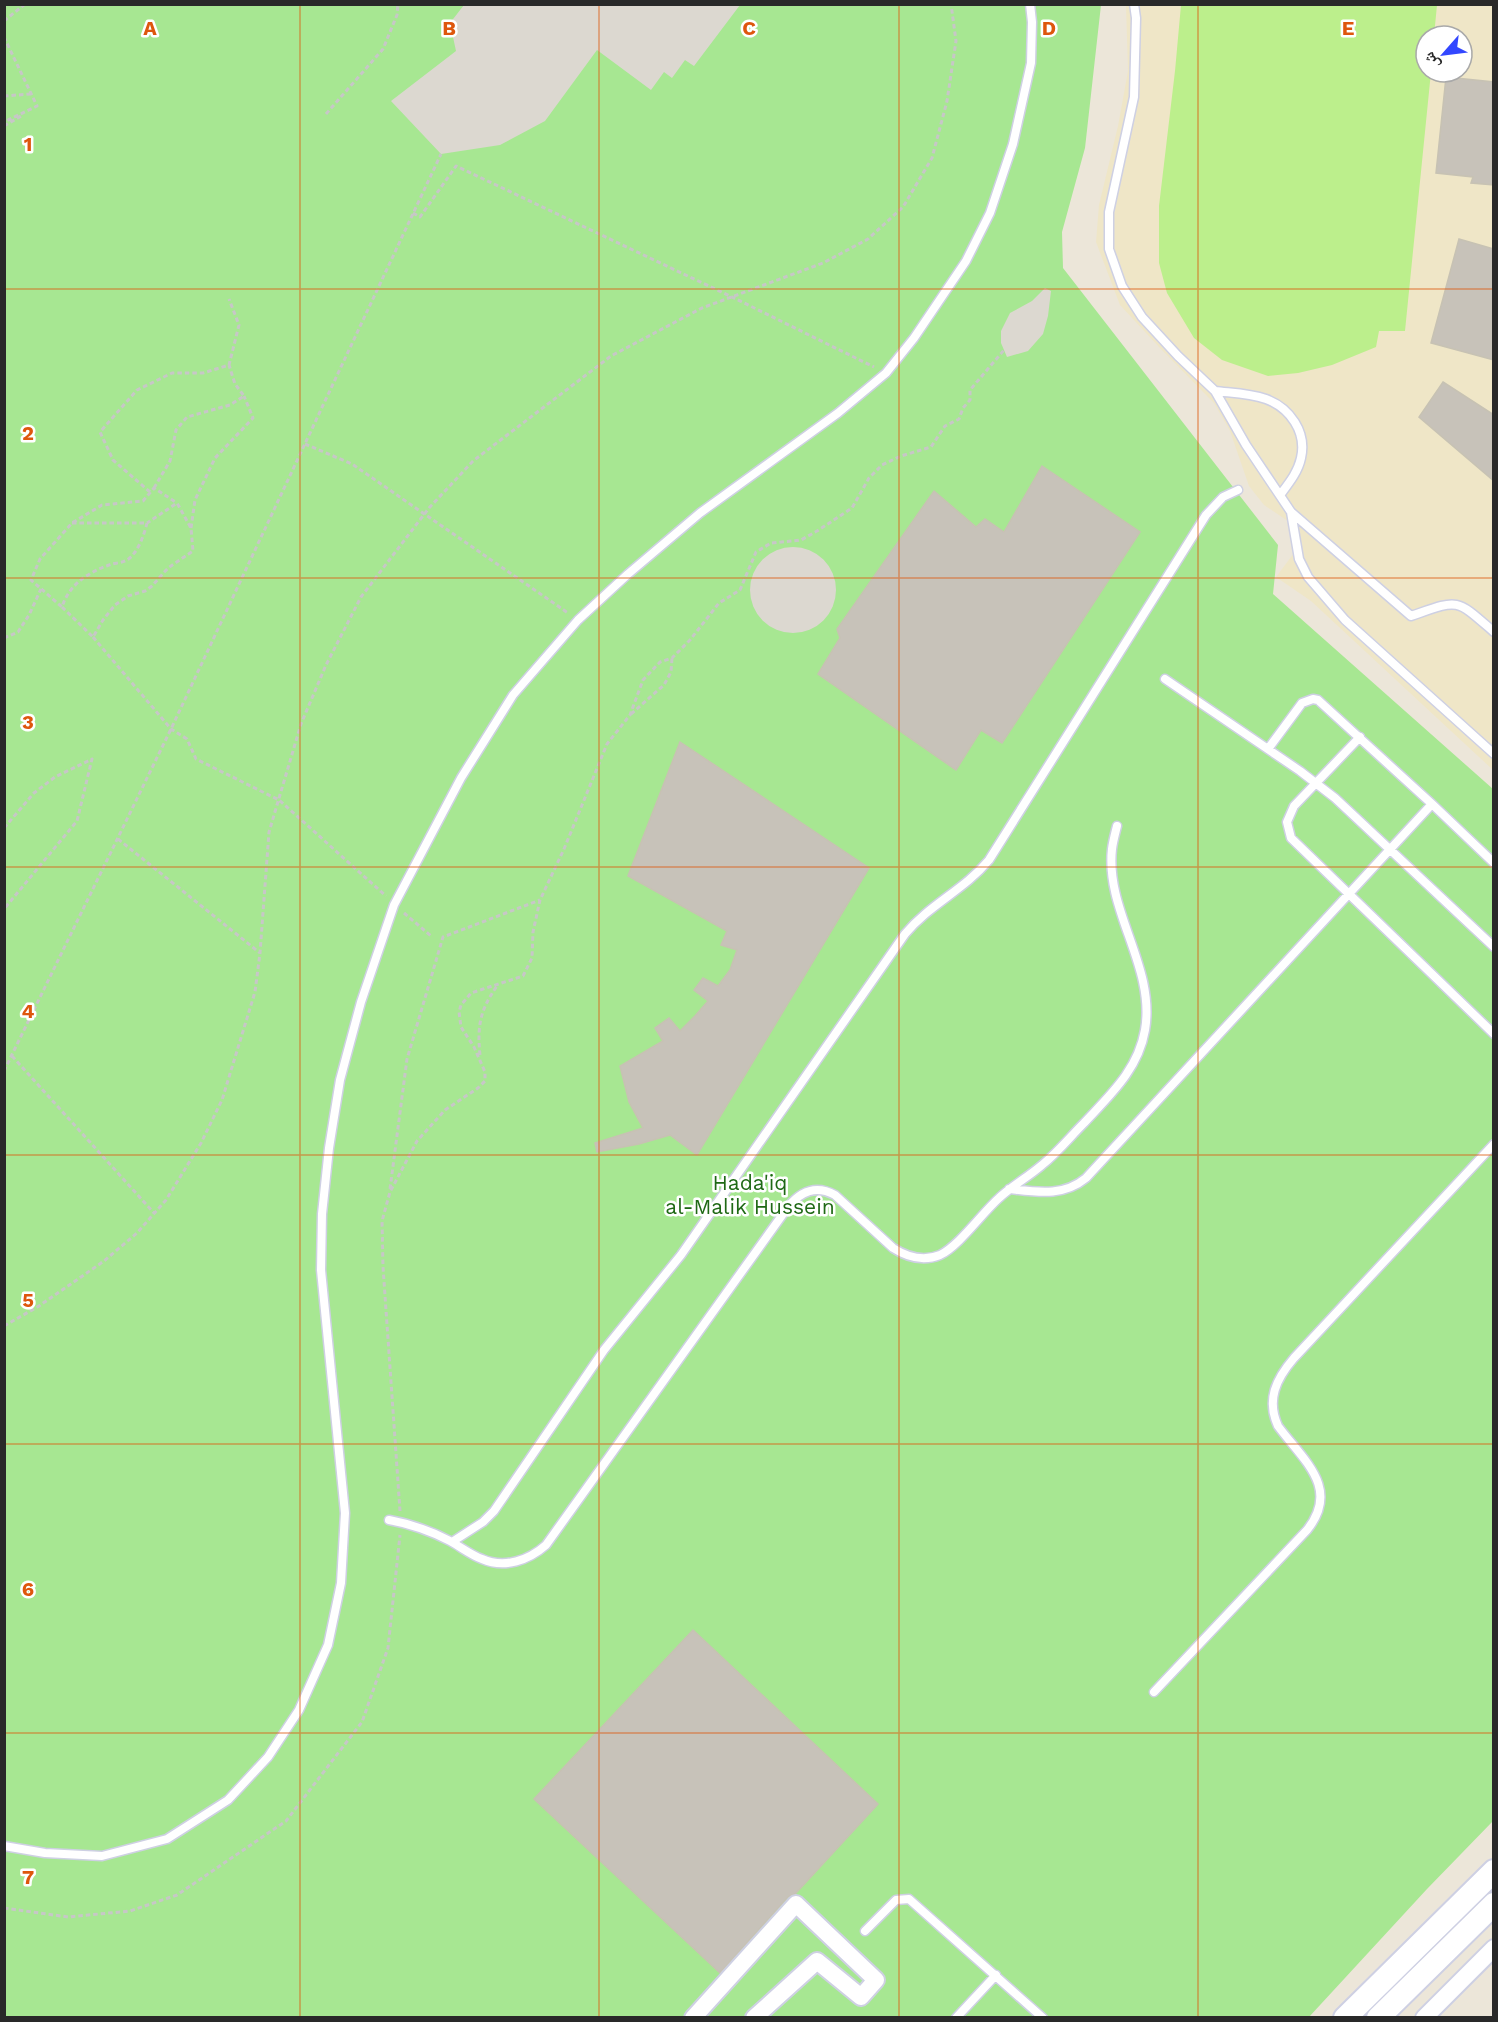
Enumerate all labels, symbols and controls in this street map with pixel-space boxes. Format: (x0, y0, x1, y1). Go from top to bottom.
text: A (143, 16, 157, 40)
text: B (442, 16, 456, 40)
text: C (742, 16, 756, 40)
text: D (1042, 16, 1056, 40)
text: E (1342, 16, 1354, 40)
north arrow (1414, 24, 1474, 84)
text: ش (1419, 49, 1444, 73)
text: 1 (24, 132, 32, 156)
text: 2 (22, 421, 34, 445)
text: 3 (22, 710, 34, 734)
text: 4 (22, 999, 35, 1023)
park label: Hada'iq al-Malik Hussein (665, 1170, 835, 1219)
text: 5 (22, 1288, 34, 1312)
text: 6 (22, 1577, 34, 1601)
text: 7 (22, 1865, 34, 1889)

